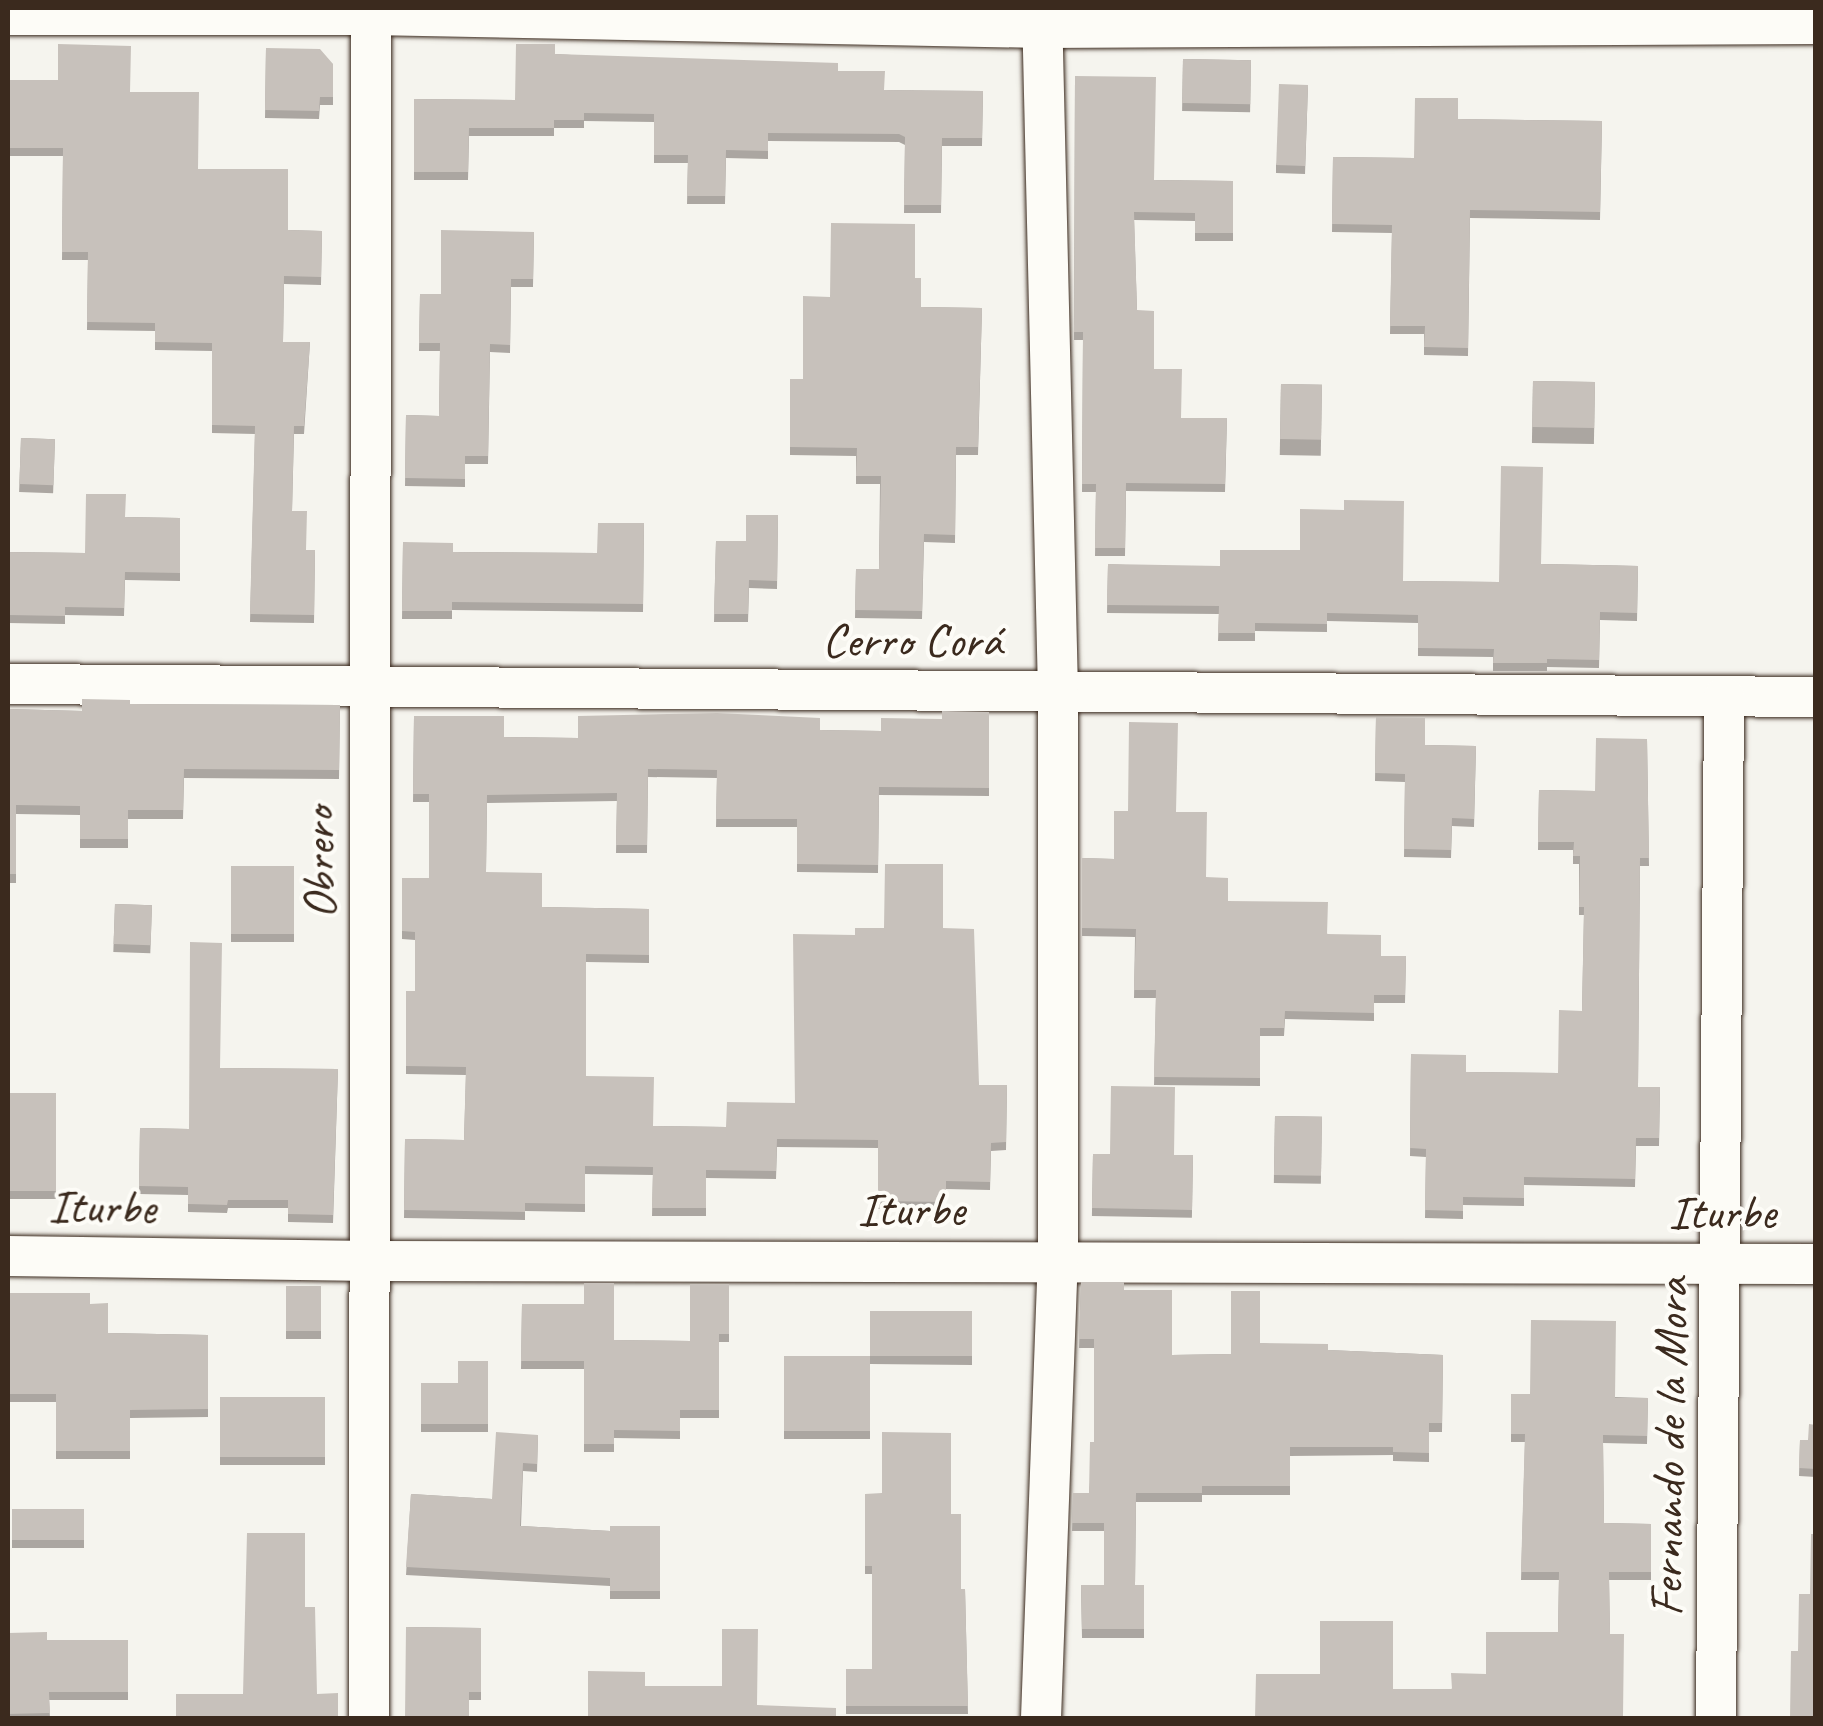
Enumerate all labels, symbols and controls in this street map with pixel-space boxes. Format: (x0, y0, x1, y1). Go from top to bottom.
street label: Cerro Corá (822, 612, 1002, 670)
street label: Obrero (289, 807, 349, 919)
street label: Iturbe (48, 1177, 156, 1237)
street label: Iturbe (857, 1181, 965, 1239)
street label: Iturbe (1668, 1184, 1776, 1242)
street label: Fernando de la Mora (1637, 1277, 1701, 1617)

